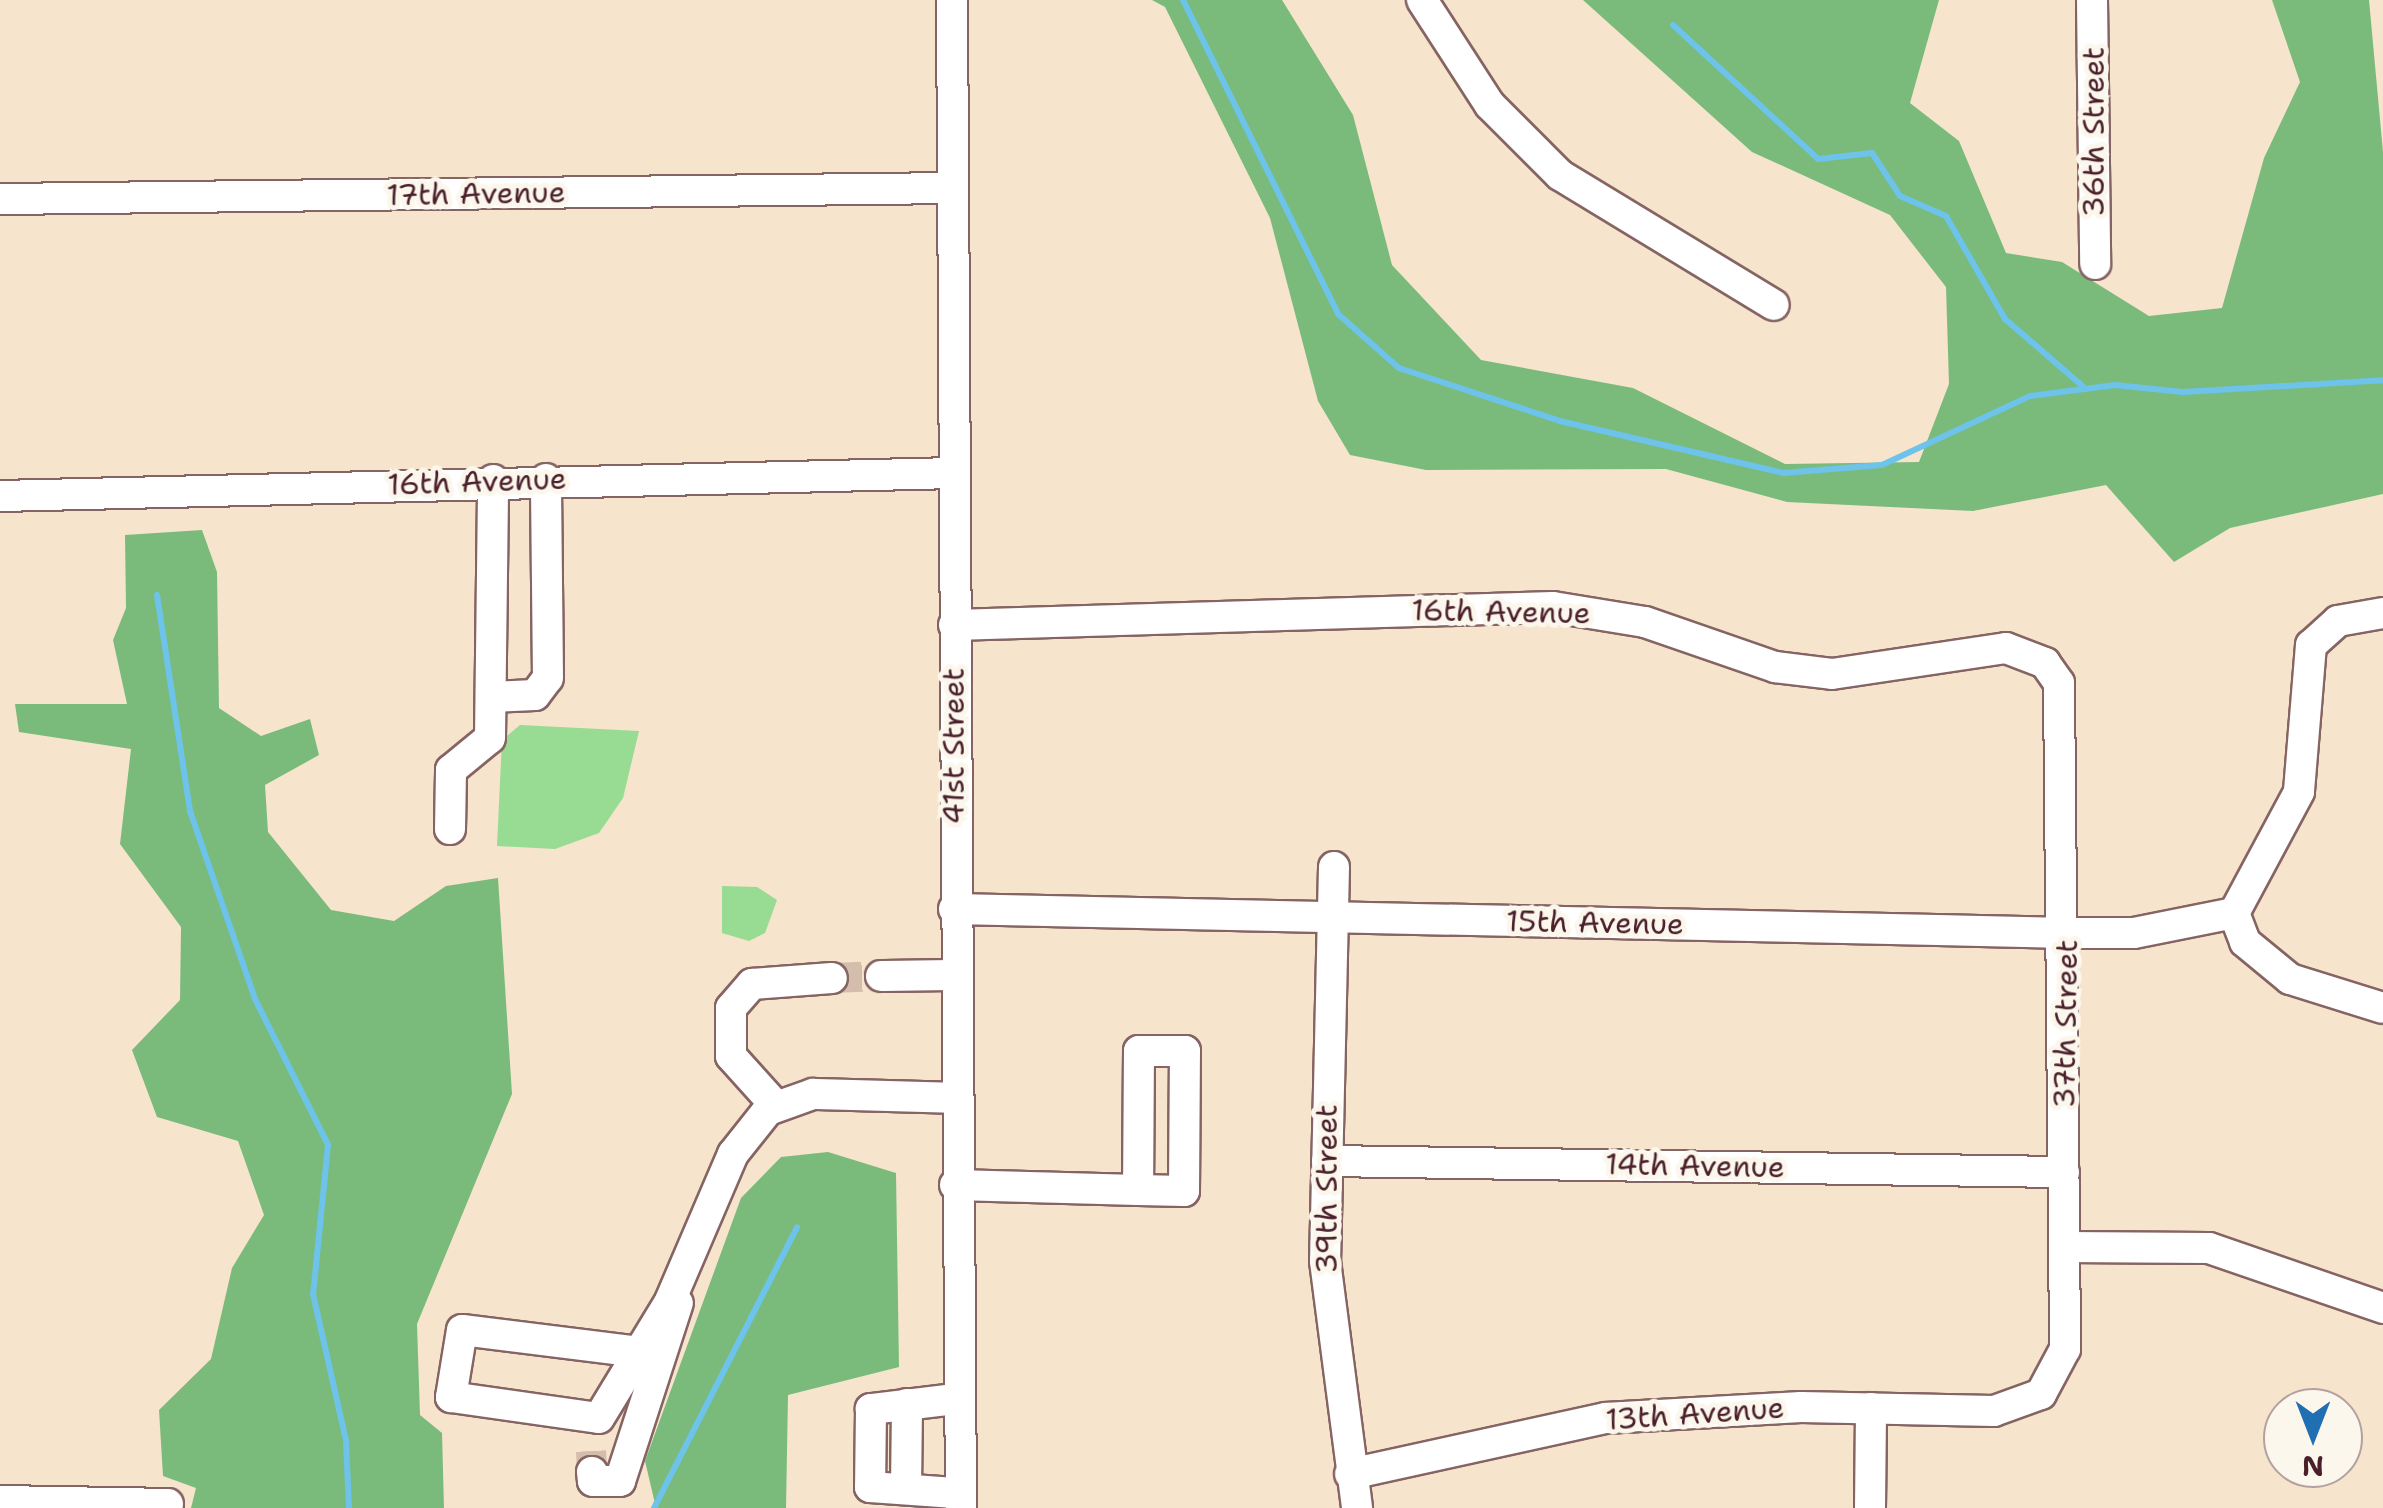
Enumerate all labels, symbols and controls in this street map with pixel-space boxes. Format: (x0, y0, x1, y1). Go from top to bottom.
street label: 36th Street (2076, 47, 2112, 217)
street label: 17th Avenue (386, 174, 566, 214)
street label: 16th Avenue (387, 461, 567, 503)
street label: 16th Avenue (1411, 592, 1591, 632)
street label: 41st Street (936, 668, 972, 824)
street label: 15th Avenue (1506, 903, 1684, 943)
street label: 37th Street (2047, 939, 2085, 1109)
street label: 39th Street (1309, 1104, 1345, 1274)
street label: 14th Avenue (1605, 1146, 1785, 1186)
north arrow (2263, 1388, 2363, 1488)
street label: 13th Avenue (1604, 1390, 1786, 1438)
text: N (2302, 1447, 2324, 1485)

